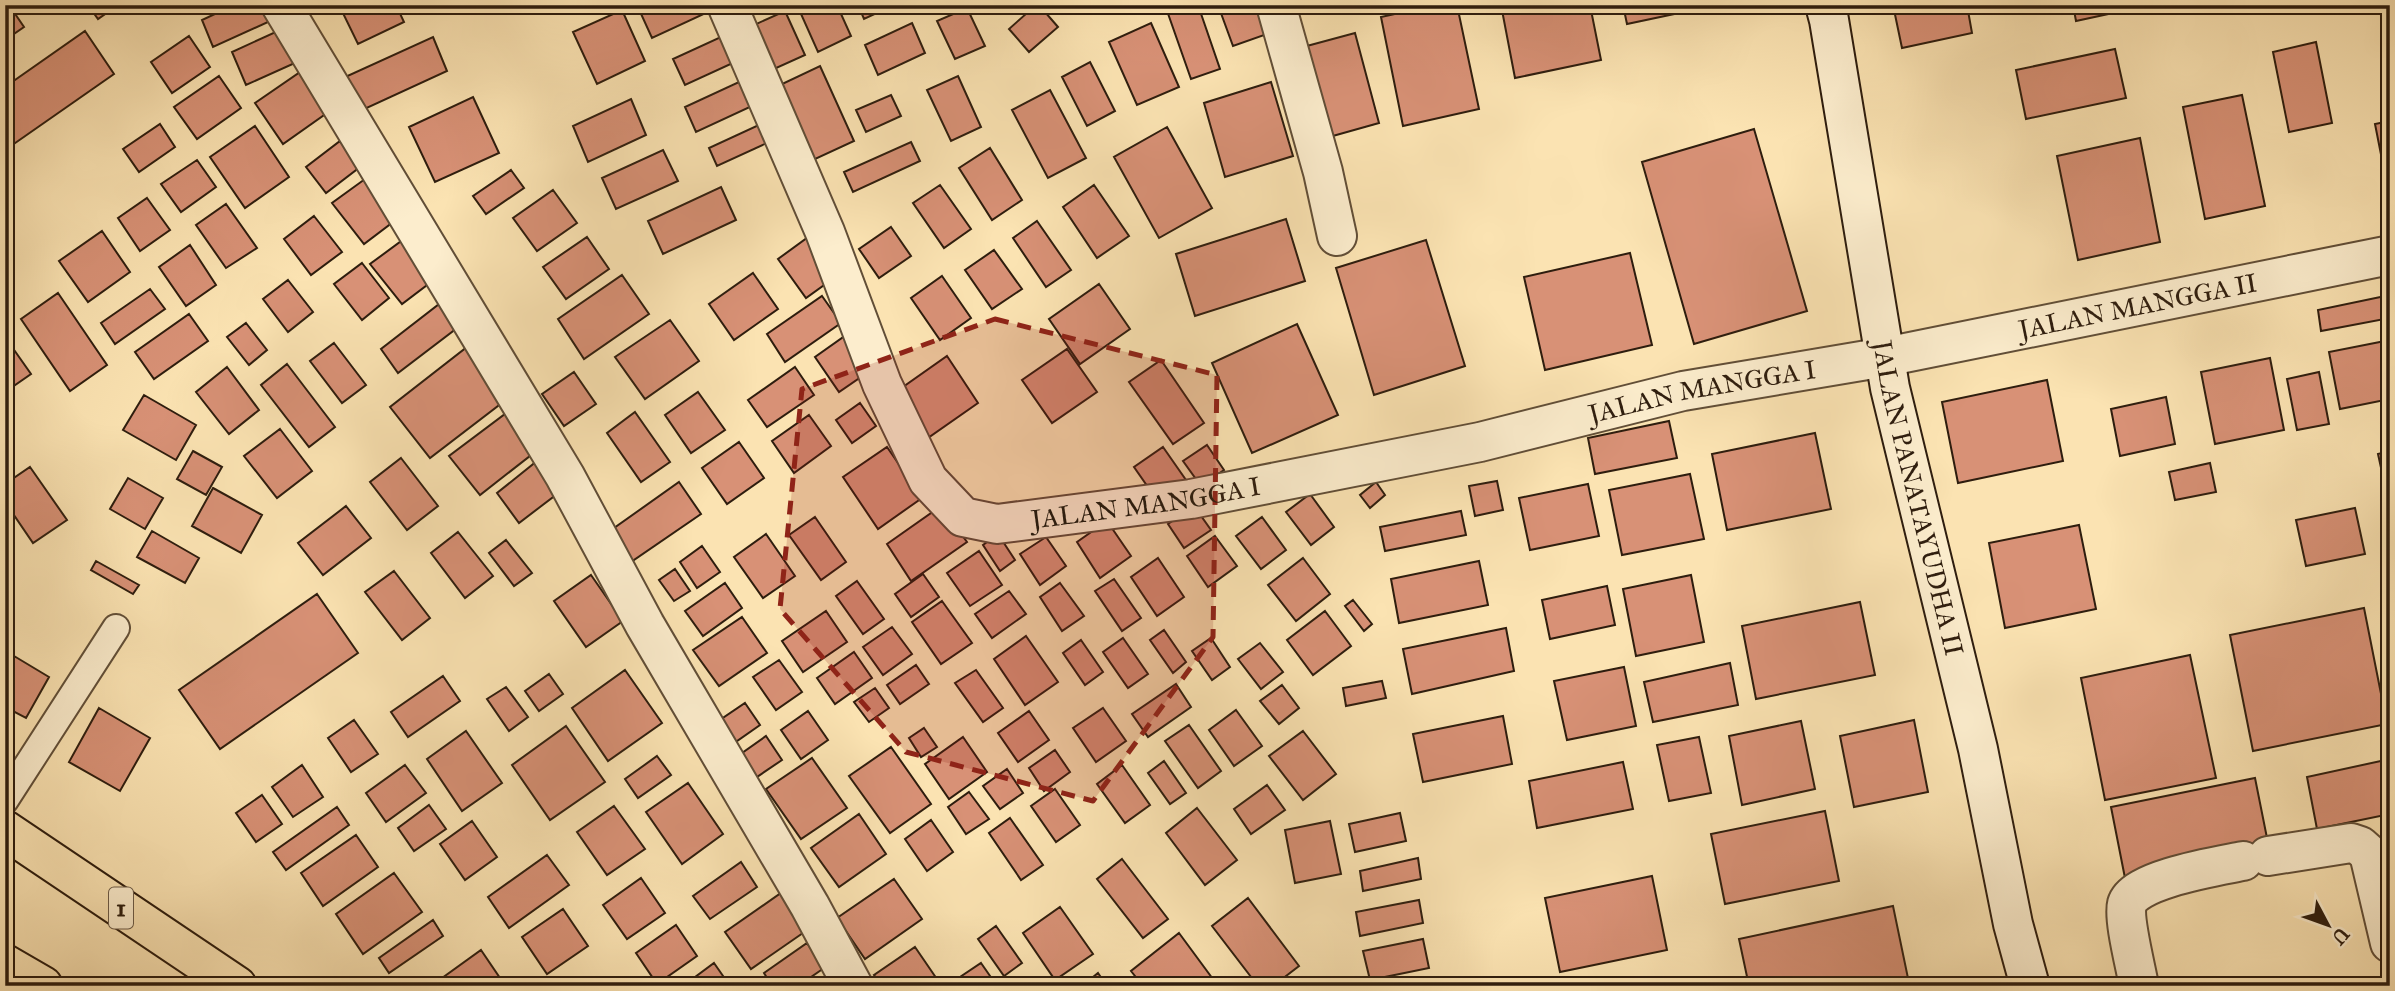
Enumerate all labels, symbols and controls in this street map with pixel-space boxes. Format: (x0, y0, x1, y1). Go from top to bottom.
street label: JALAN MANGGA II (2013, 266, 2260, 346)
street label: JALAN PANATAYUDHA II (1866, 335, 1971, 659)
street label: JALAN MANGGA I (1582, 353, 1818, 431)
street label: JALAN MANGGA I (1026, 470, 1263, 536)
road number: 1 (109, 888, 133, 928)
north arrow (2294, 890, 2364, 960)
text: U (2326, 923, 2354, 950)

